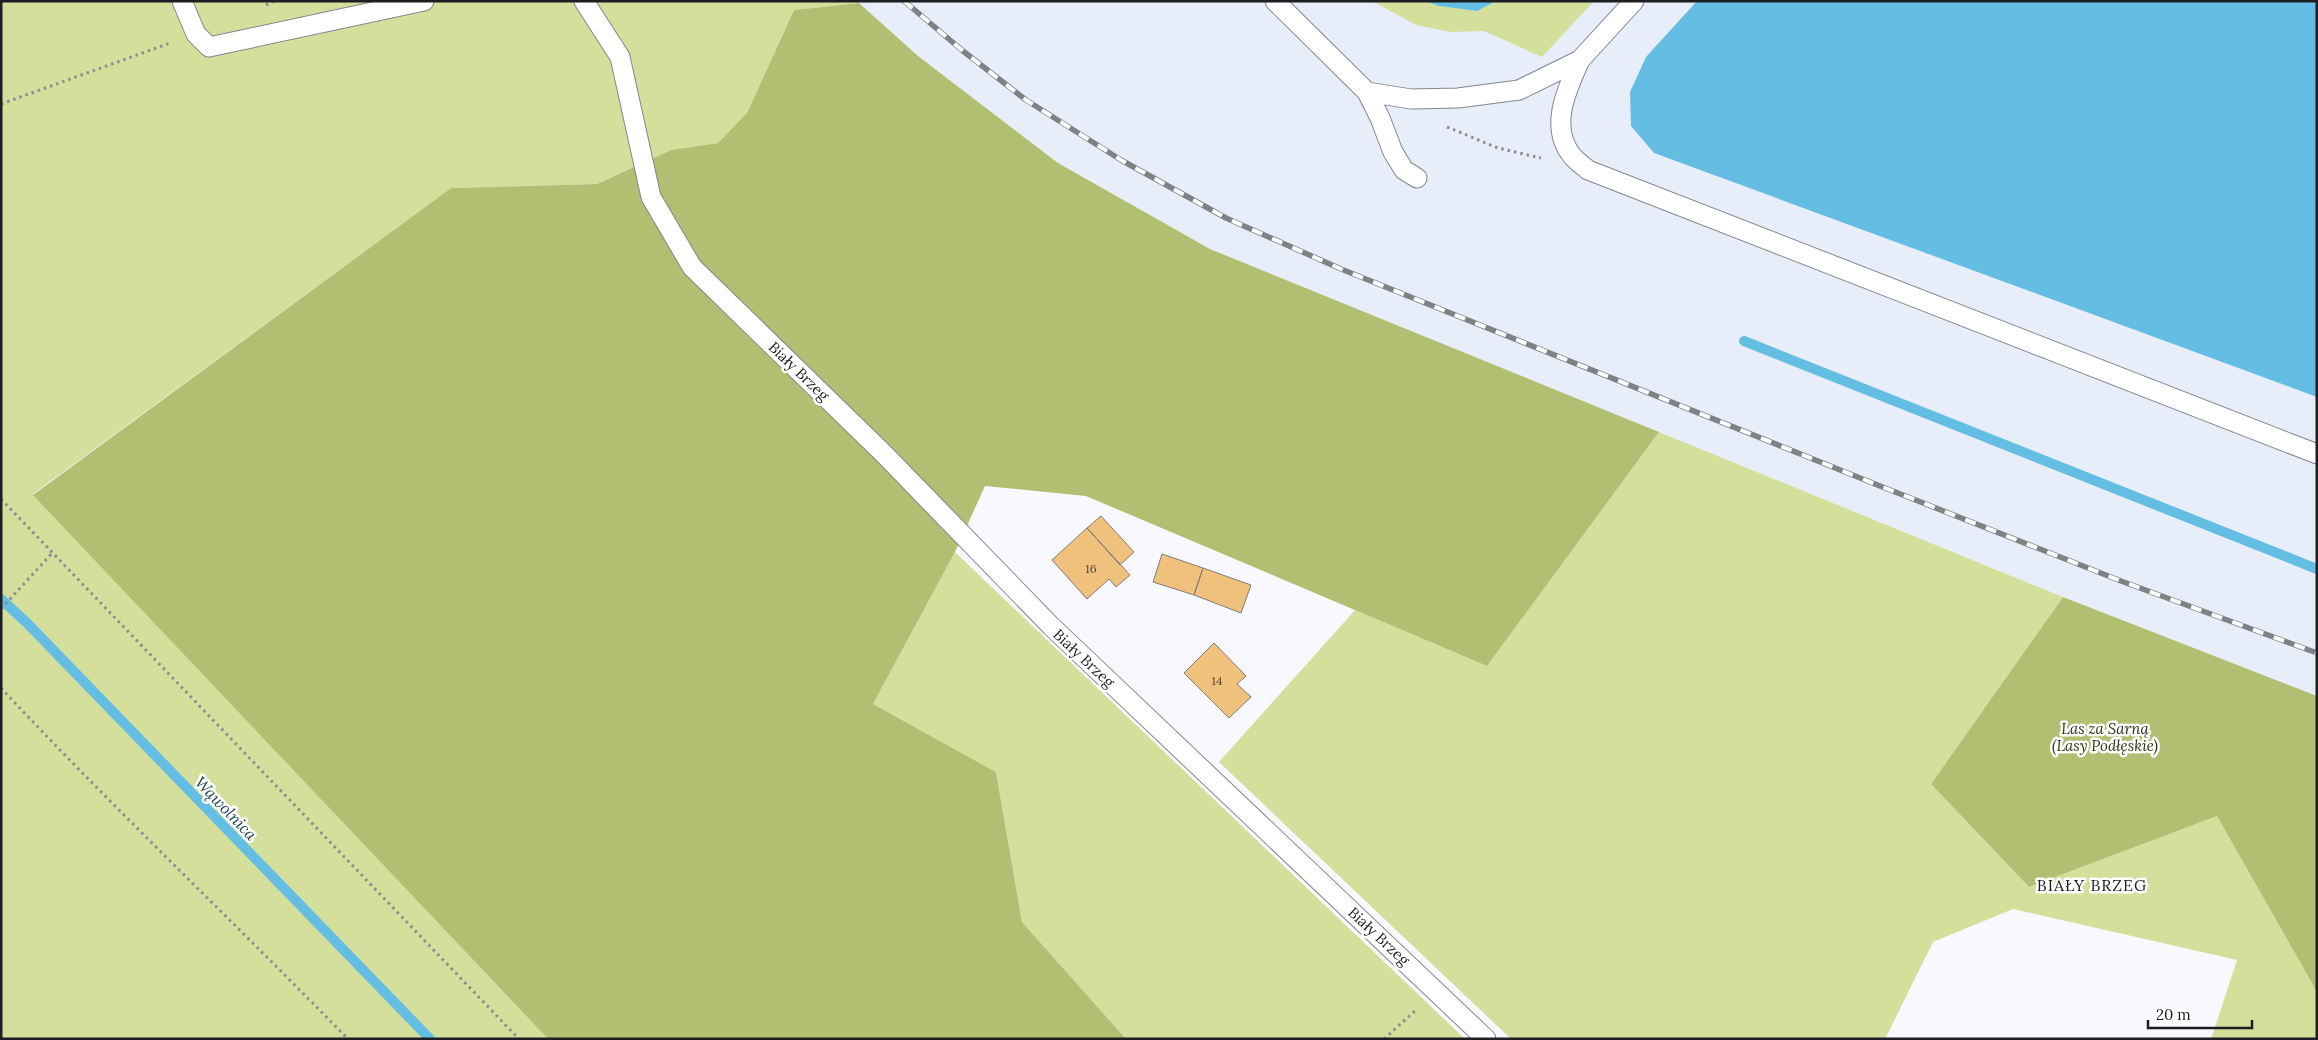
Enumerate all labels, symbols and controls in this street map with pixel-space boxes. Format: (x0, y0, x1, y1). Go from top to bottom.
street label: Biały Brzeg (765, 337, 834, 405)
house number: 16 (1085, 561, 1097, 576)
street label: Biały Brzeg (1049, 625, 1119, 692)
house number: 14 (1212, 673, 1223, 688)
park label: Las za Sarną (Lasy Podłęskie) (2052, 719, 2158, 756)
water label: Wąwolnica (191, 772, 261, 844)
district label: BIAŁY BRZEG (2037, 875, 2147, 895)
street label: Biały Brzeg (1344, 903, 1414, 970)
scale bar (2148, 998, 2252, 1030)
text: 20 m (2156, 1005, 2191, 1024)

